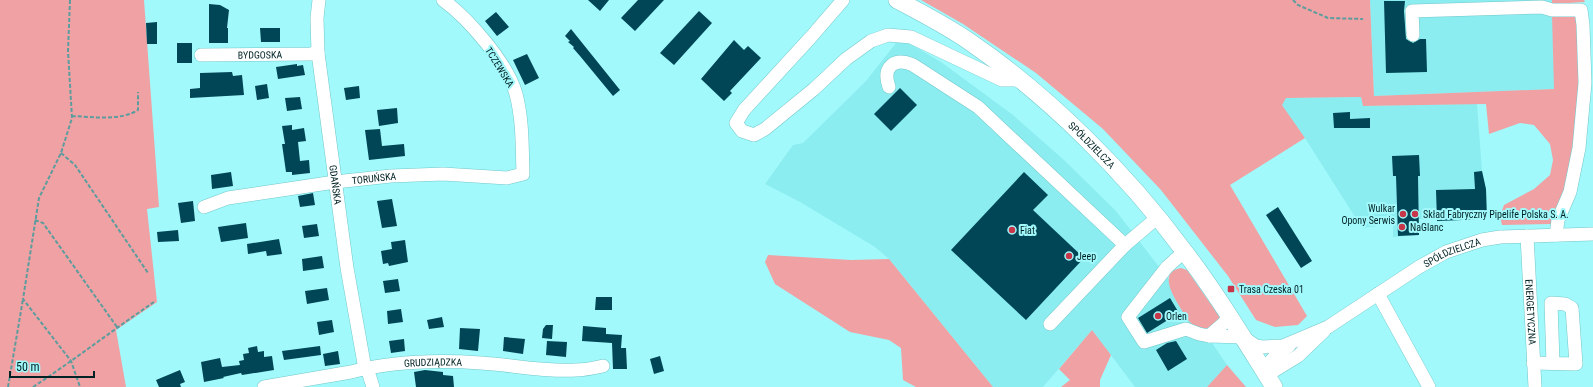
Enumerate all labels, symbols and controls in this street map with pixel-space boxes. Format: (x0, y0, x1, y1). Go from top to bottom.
street label: TCZEWSKA (483, 45, 516, 89)
street label: BYDGOSKA (238, 49, 283, 61)
street label: SPÓŁDZIELCZA (1066, 120, 1117, 171)
street label: GDAŃSKA (327, 164, 343, 205)
street label: TORUŃSKA (351, 171, 397, 186)
place label: Wulkar Opony Serwis (1341, 203, 1395, 226)
marker: Wulkar Opony Serwis (1398, 209, 1408, 219)
marker: Skład Fabryczny Pipelife Polska S. A. (1410, 209, 1420, 219)
place label: Skład Fabryczny Pipelife Polska S. A. (1423, 209, 1569, 220)
marker: NaGlanc (1397, 222, 1407, 232)
place label: NaGlanc (1410, 222, 1444, 233)
marker: Fiat (1007, 225, 1017, 235)
place label: Fiat (1020, 225, 1035, 236)
street label: SPÓŁDZIELCZA (1422, 236, 1482, 269)
marker: Jeep (1064, 251, 1074, 261)
place label: Jeep (1077, 251, 1096, 262)
street label: ENERGETYCZNA (1523, 279, 1538, 345)
marker: Trasa Czeska 01 (1226, 284, 1236, 294)
place label: Trasa Czeska 01 (1239, 284, 1304, 295)
marker: Orlen (1153, 311, 1163, 321)
place label: Orlen (1166, 311, 1187, 322)
scale bar (10, 353, 94, 379)
street label: GRUDZIĄDZKA (403, 357, 462, 369)
text: 50 m (16, 360, 40, 374)

